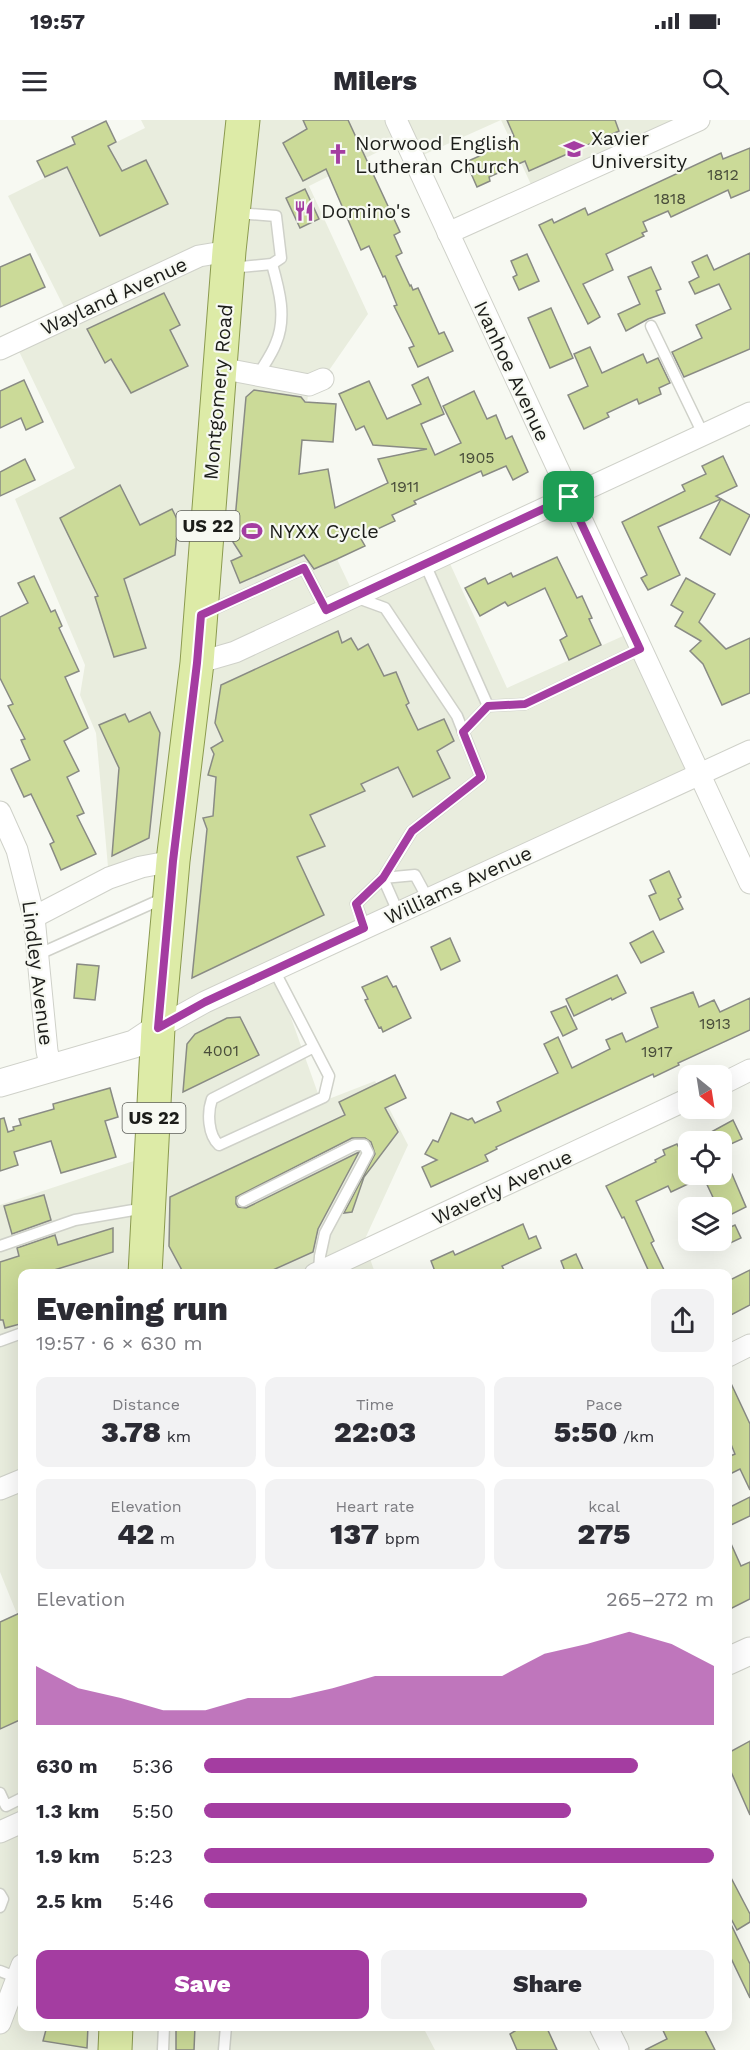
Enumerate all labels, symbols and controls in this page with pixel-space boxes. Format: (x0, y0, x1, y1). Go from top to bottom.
text: 19:57 (30, 9, 85, 34)
icon: menu (18, 65, 51, 98)
text: Milers (333, 65, 417, 97)
icon: search (699, 65, 732, 98)
place label: Xavier University (591, 126, 688, 173)
place label: Norwood English Lutheran Church (355, 131, 520, 178)
school or university icon: Xavier University (562, 137, 586, 161)
church icon: Norwood English Lutheran Church (326, 142, 350, 166)
house number: 1812 (707, 165, 739, 184)
house number: 1818 (654, 189, 686, 208)
restaurant icon: Domino's (292, 199, 316, 223)
place label: Domino's (321, 199, 411, 223)
street label: Wayland Avenue (37, 252, 191, 340)
street label: Ivanhoe Avenue (469, 297, 555, 445)
street label: Montgomery Road (198, 303, 238, 481)
house number: 1905 (459, 448, 495, 467)
pin (543, 471, 594, 522)
house number: 1911 (391, 477, 419, 496)
icon: arrive (552, 480, 585, 513)
road number: US 22 (176, 511, 240, 541)
sports icon: NYXX Cycle (240, 519, 264, 543)
place label: NYXX Cycle (269, 519, 379, 543)
street label: Williams Avenue (381, 840, 535, 930)
street label: Lindley Avenue (17, 899, 59, 1047)
house number: 1913 (699, 1014, 731, 1033)
house number: 4001 (203, 1041, 239, 1060)
house number: 1917 (641, 1042, 673, 1061)
north arrow (678, 1065, 732, 1119)
map controls (678, 1065, 732, 1251)
road number: US 22 (122, 1103, 186, 1133)
button: locate (678, 1131, 732, 1185)
street label: Waverly Avenue (428, 1144, 576, 1230)
button: layers (678, 1197, 732, 1251)
text: Evening run (36, 1289, 228, 1328)
button: share (651, 1289, 714, 1352)
text: 19:57 · 6 × 630 m (36, 1331, 203, 1355)
text: Distance (112, 1395, 180, 1414)
text: Time (356, 1395, 394, 1414)
text: Pace (585, 1395, 623, 1414)
text: 3.78 (101, 1414, 161, 1449)
text: 22:03 (334, 1414, 416, 1449)
text: 5:50 (554, 1414, 617, 1449)
text: km (161, 1427, 191, 1446)
text: /km (617, 1427, 654, 1446)
text: Elevation (110, 1497, 182, 1516)
text: Heart rate (335, 1497, 415, 1516)
text: kcal (588, 1497, 620, 1516)
text: 42 (117, 1516, 154, 1551)
text: 137 (330, 1516, 379, 1551)
text: 275 (577, 1516, 631, 1551)
text: m (154, 1529, 175, 1548)
text: bpm (379, 1529, 420, 1548)
text: Elevation (36, 1587, 125, 1611)
text: 265–272 m (606, 1587, 714, 1611)
text: 630 m (36, 1754, 98, 1778)
text: 5:36 (132, 1754, 173, 1778)
text: 1.3 km (36, 1799, 99, 1823)
text: 5:50 (132, 1799, 174, 1823)
text: 1.9 km (36, 1844, 100, 1868)
text: 5:23 (132, 1844, 173, 1868)
text: 2.5 km (36, 1889, 102, 1913)
text: 5:46 (132, 1889, 174, 1913)
button: Save (36, 1950, 369, 2019)
button: Share (381, 1950, 714, 2019)

